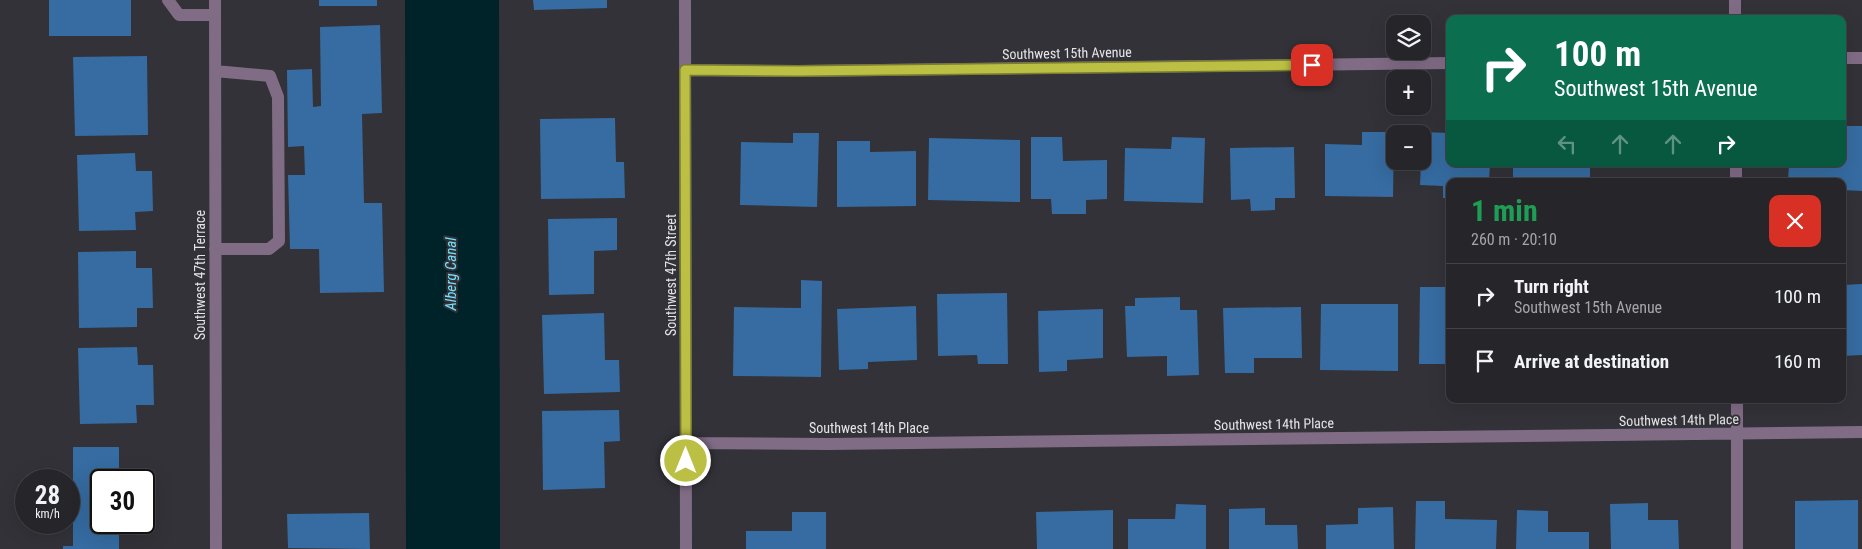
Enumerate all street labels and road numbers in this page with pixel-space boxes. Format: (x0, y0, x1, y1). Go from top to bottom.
street label: Southwest 15th Avenue (1002, 44, 1132, 62)
street label: Southwest 47th Terrace (192, 209, 208, 340)
street label: Southwest 47th Street (663, 214, 679, 336)
street label: Southwest 14th Place (1619, 411, 1740, 429)
street label: Southwest 14th Place (1214, 415, 1335, 433)
street label: Southwest 14th Place (809, 420, 929, 436)

